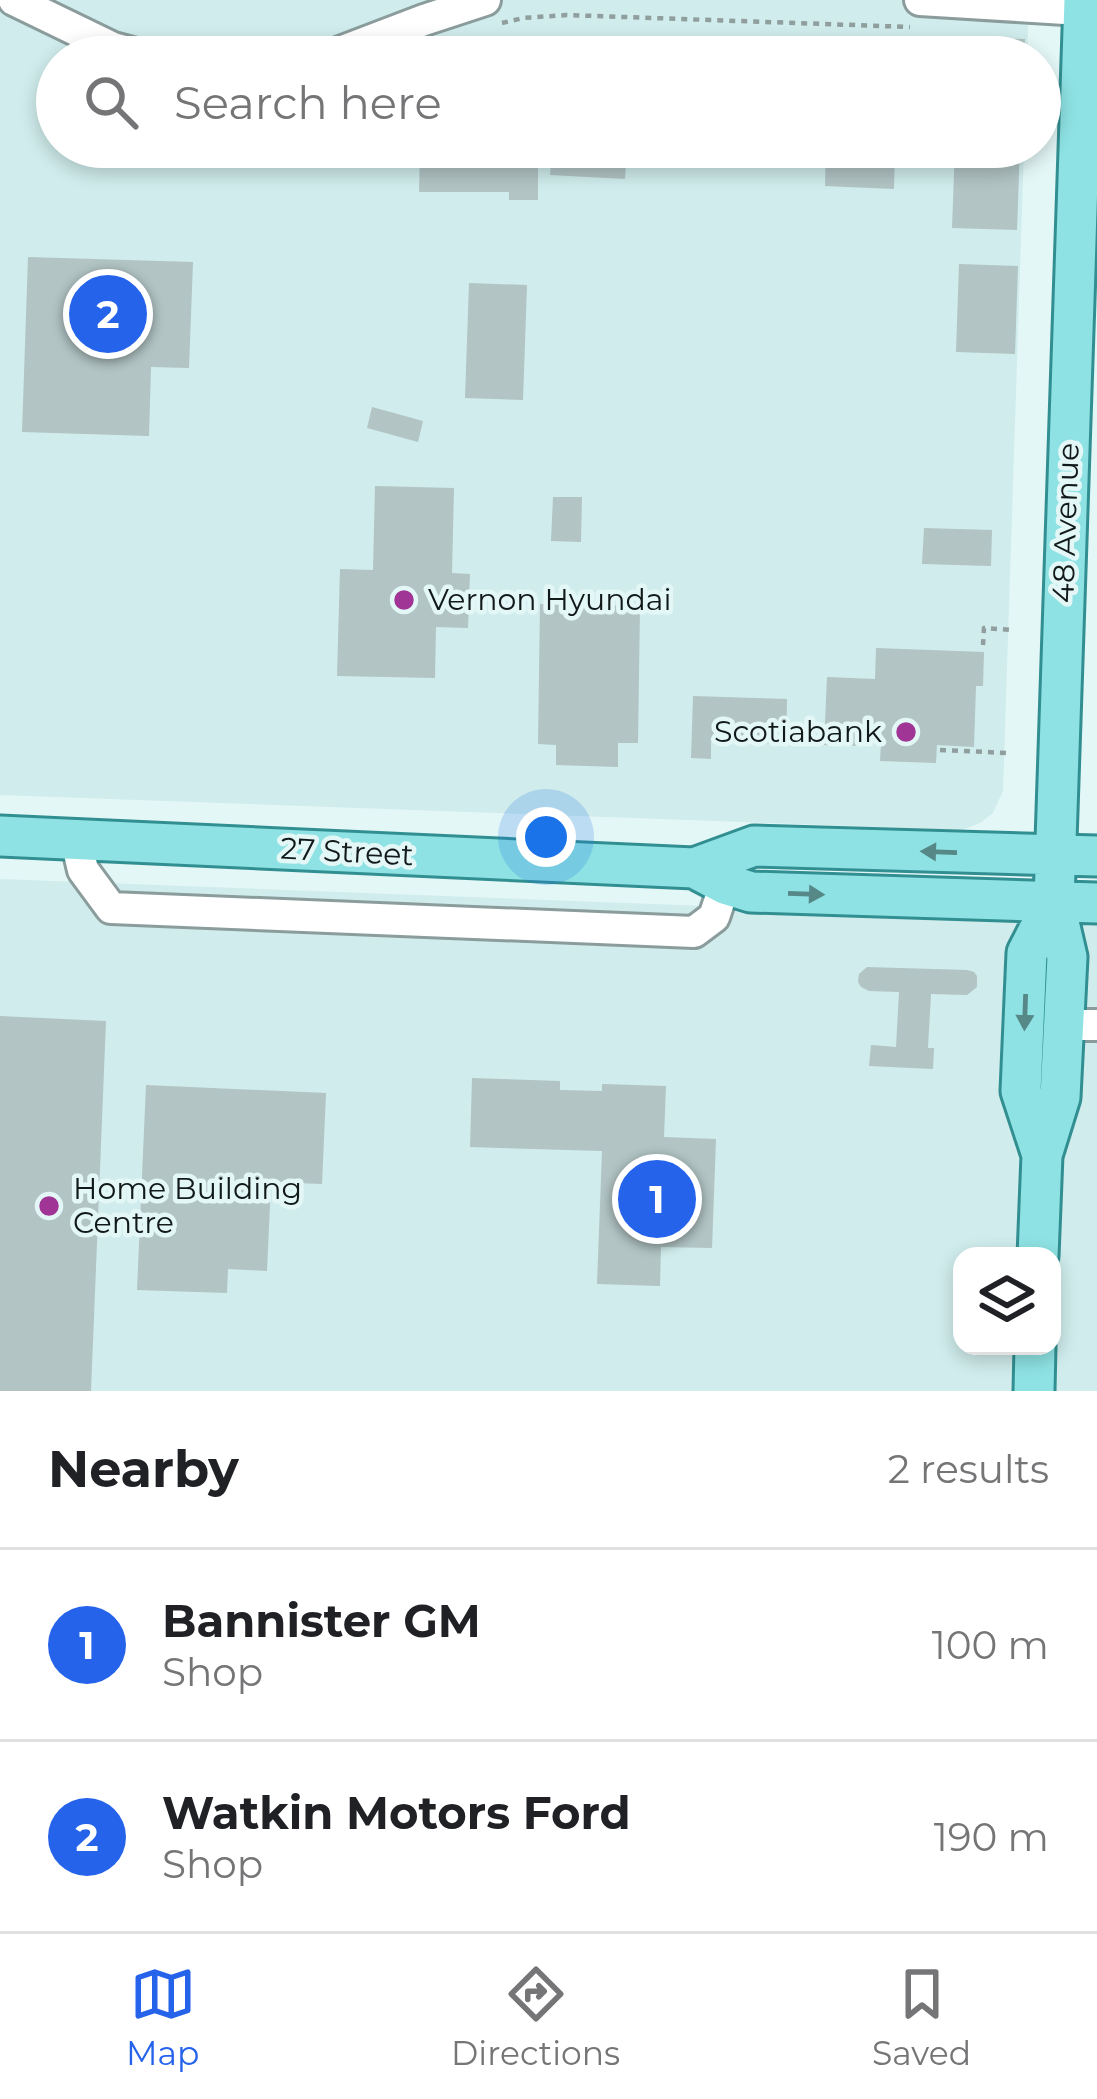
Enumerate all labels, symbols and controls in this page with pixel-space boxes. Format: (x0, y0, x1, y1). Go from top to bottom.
search box (36, 36, 1061, 168)
icon: search (78, 69, 144, 135)
text: Search here (174, 75, 442, 130)
pin: 2 (69, 269, 147, 359)
street label: 48 Avenue (1044, 442, 1087, 604)
place label: Vernon Hyundai (428, 581, 672, 618)
marker: Vernon Hyundai (391, 587, 417, 613)
place label: Scotiabank (714, 713, 882, 750)
marker: Scotiabank (893, 719, 919, 745)
your location (516, 807, 576, 867)
street label: 27 Street (280, 830, 415, 873)
one-way arrow (919, 843, 957, 862)
one-way arrow (788, 884, 826, 903)
one-way arrow (1015, 994, 1034, 1032)
pin: 1 (618, 1154, 696, 1244)
place label: Home Building Centre (73, 1170, 302, 1241)
marker: Home Building Centre (36, 1193, 62, 1219)
map controls (953, 1247, 1061, 1355)
button: layers (953, 1247, 1061, 1355)
text: Nearby (48, 1438, 239, 1500)
text: 2 results (888, 1445, 1049, 1493)
text: Bannister GM (162, 1593, 481, 1648)
text: 1 (79, 1621, 95, 1669)
text: 100 m (932, 1621, 1049, 1669)
text: Shop (162, 1648, 263, 1696)
text: Watkin Motors Ford (162, 1785, 631, 1840)
text: 2 (75, 1813, 99, 1861)
text: 190 m (934, 1813, 1049, 1861)
text: Shop (162, 1840, 263, 1888)
tab: Map (126, 1961, 199, 2073)
tab: Directions (451, 1961, 620, 2073)
tab: Saved (872, 1961, 971, 2073)

